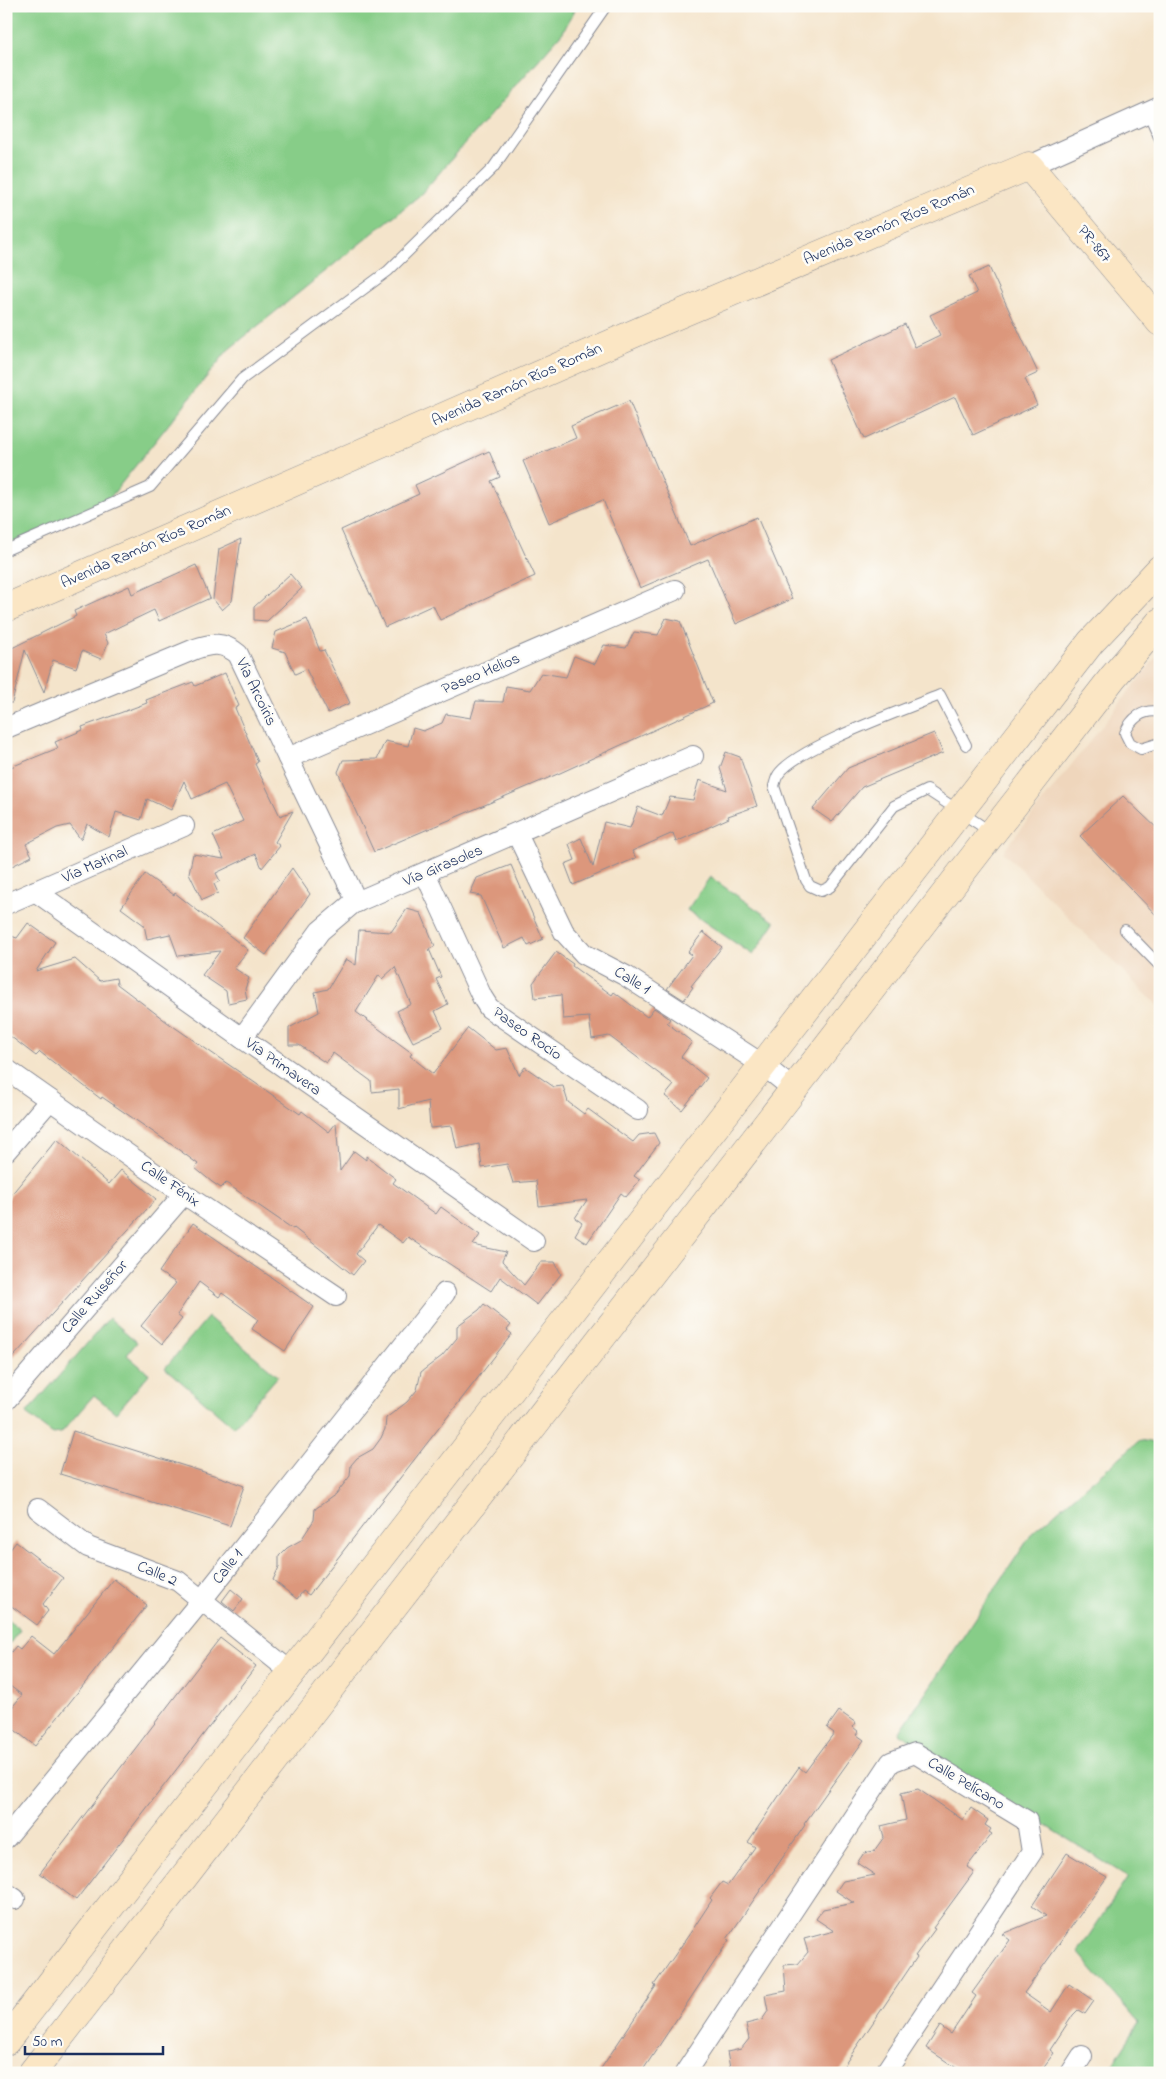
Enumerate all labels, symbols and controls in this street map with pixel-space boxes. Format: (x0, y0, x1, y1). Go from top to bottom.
street label: Avenida Ramón Ríos Román (800, 178, 978, 272)
street label: PR-867 (1071, 220, 1117, 268)
street label: Avenida Ramón Ríos Román (428, 337, 606, 433)
street label: Avenida Ramón Ríos Román (57, 499, 235, 595)
street label: Paseo Helios (438, 647, 524, 701)
street label: Vía Arcoíris (229, 653, 283, 730)
street label: Vía Girasoles (399, 838, 487, 894)
street label: Vía Matinal (57, 840, 132, 891)
street label: Calle 1 (609, 961, 655, 1001)
street label: Paseo Rocío (487, 1001, 567, 1067)
street label: Vía Primavera (239, 1031, 326, 1102)
street label: Calle Fénix (135, 1155, 205, 1213)
street label: Calle Ruiseñor (56, 1255, 134, 1339)
street label: Calle 1 (207, 1544, 249, 1590)
street label: Calle 2 (133, 1555, 181, 1593)
street label: Calle Pelícano (923, 1751, 1009, 1817)
scale bar (25, 2024, 162, 2056)
text: 50 m (32, 2031, 63, 2053)

